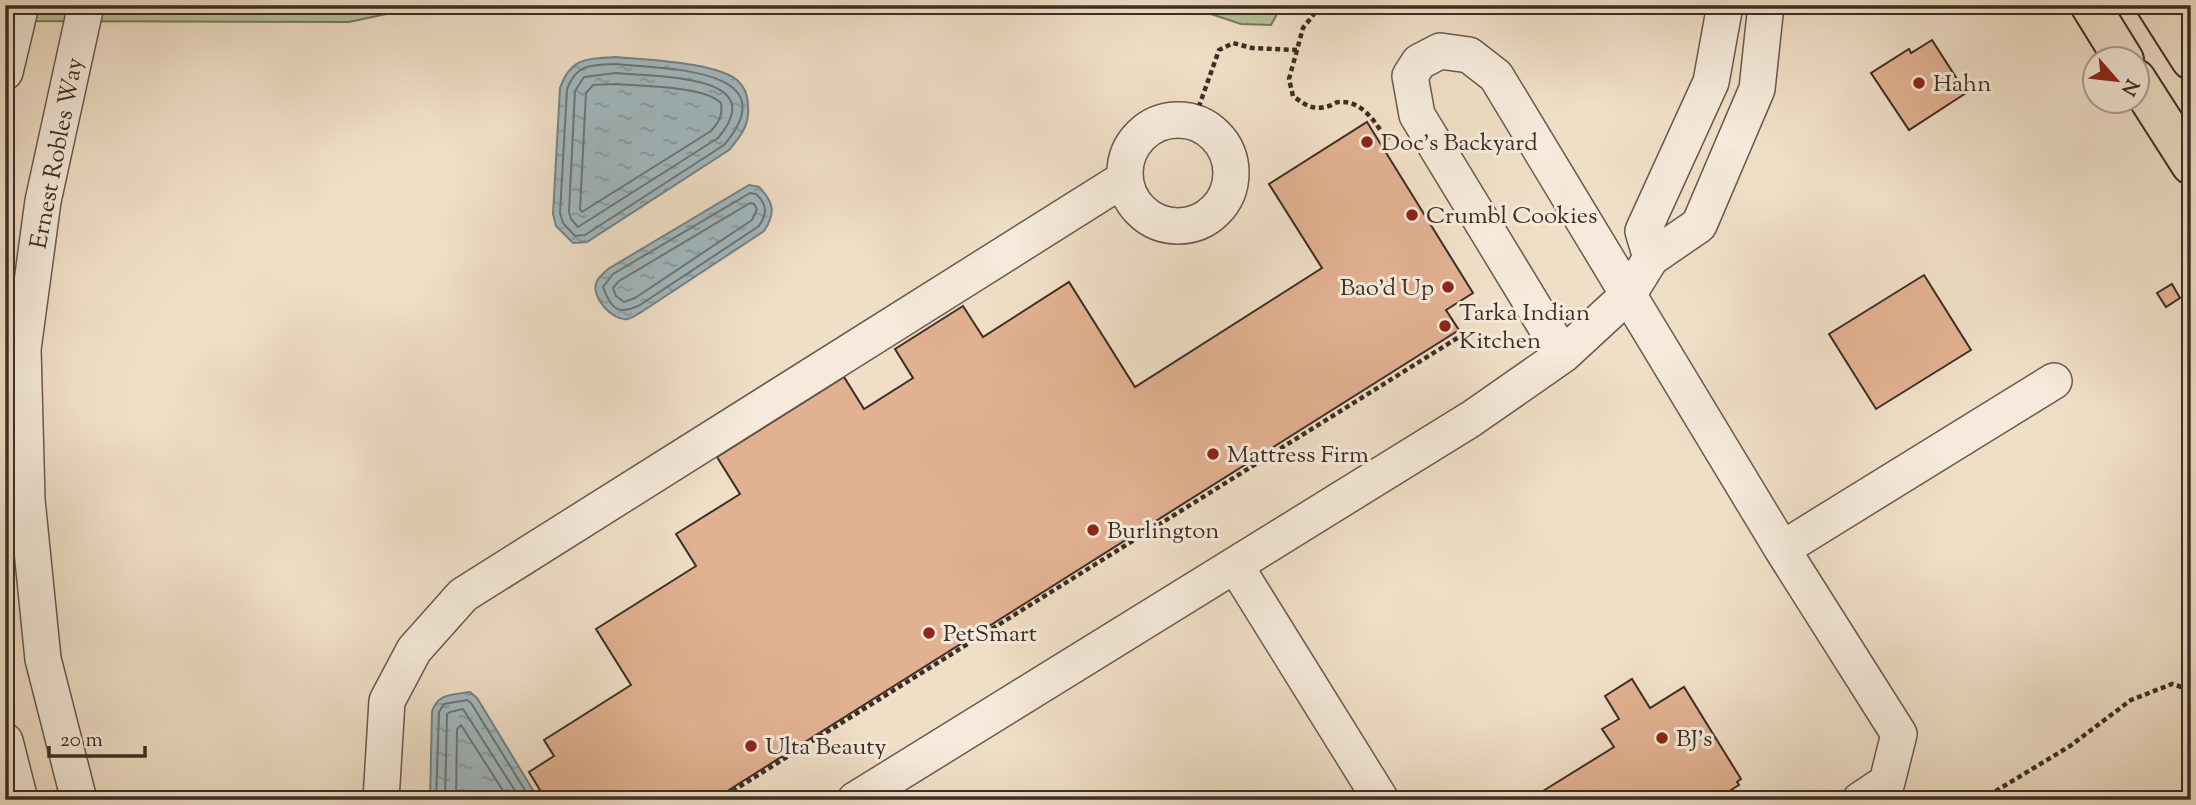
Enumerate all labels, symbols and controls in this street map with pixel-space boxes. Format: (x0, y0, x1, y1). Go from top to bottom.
north arrow (2080, 46, 2150, 116)
street label: Ernest Robles Way (23, 55, 93, 252)
place label: Hahn (1933, 68, 1991, 102)
text: N (2113, 74, 2144, 100)
marker: Hahn (1911, 75, 1927, 91)
place label: Doc's Backyard (1381, 127, 1538, 161)
marker: Doc's Backyard (1359, 134, 1375, 150)
place label: Crumbl Cookies (1426, 200, 1597, 234)
marker: Crumbl Cookies (1404, 207, 1420, 223)
place label: Bao'd Up (1340, 272, 1434, 306)
marker: Bao'd Up (1440, 279, 1456, 295)
place label: Tarka Indian Kitchen (1459, 297, 1590, 359)
marker: Tarka Indian Kitchen (1437, 318, 1453, 334)
place label: Mattress Firm (1227, 439, 1369, 473)
marker: Mattress Firm (1205, 446, 1221, 462)
place label: Burlington (1107, 515, 1220, 549)
marker: Burlington (1085, 522, 1101, 538)
place label: PetSmart (943, 618, 1037, 652)
marker: PetSmart (921, 625, 937, 641)
scale bar (49, 714, 145, 758)
place label: BJ's (1676, 723, 1712, 757)
text: 20 m (60, 726, 103, 756)
marker: BJ's (1654, 730, 1670, 746)
place label: Ulta Beauty (765, 731, 886, 765)
marker: Ulta Beauty (743, 738, 759, 754)

